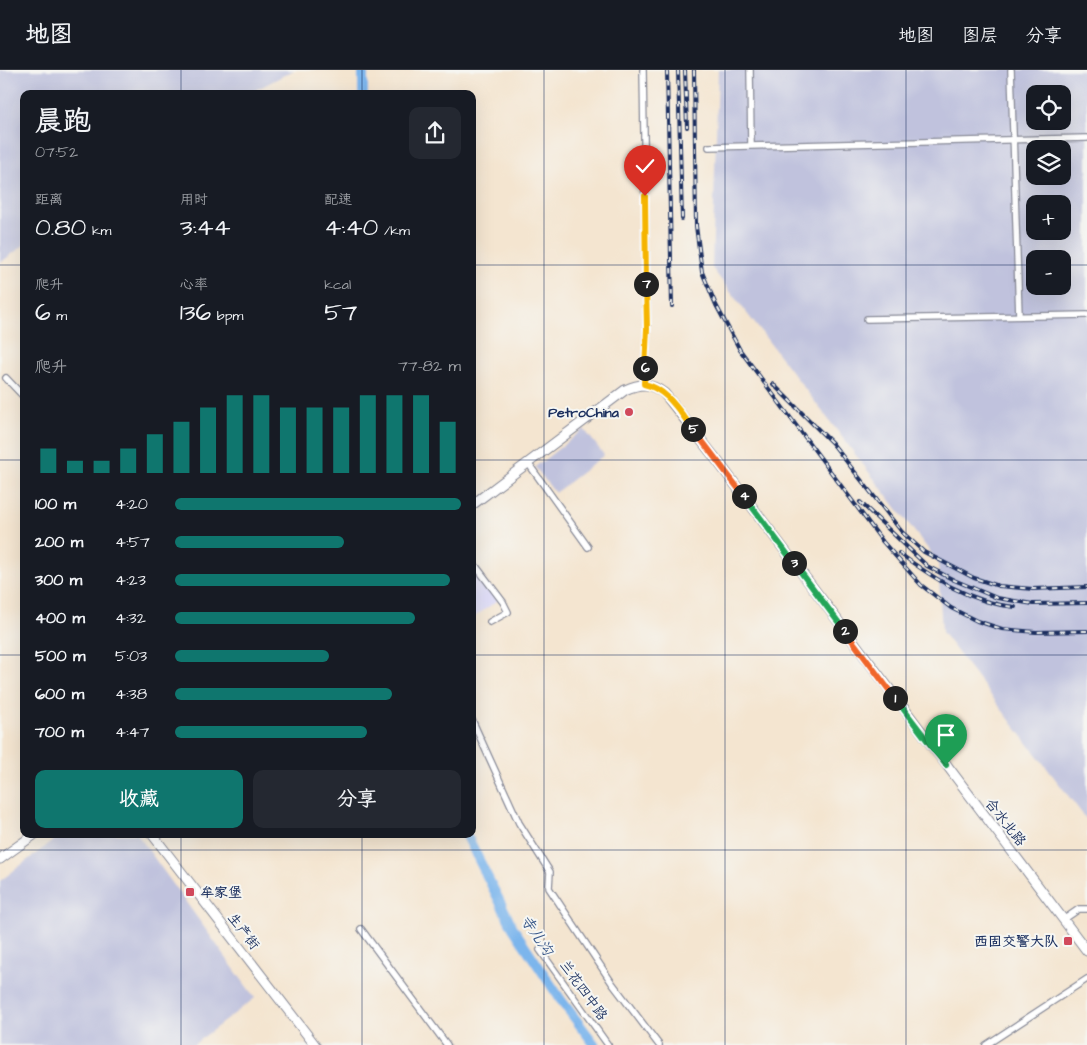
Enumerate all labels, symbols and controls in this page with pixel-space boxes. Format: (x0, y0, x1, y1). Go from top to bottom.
text: 地图 (25, 18, 73, 52)
text: 地图 (898, 23, 934, 48)
text: 图层 (962, 23, 998, 48)
text: 分享 (1026, 23, 1062, 48)
map controls (1026, 85, 1071, 295)
button: locate (1026, 85, 1071, 130)
text: 晨跑 (35, 102, 91, 141)
button: share (409, 107, 461, 159)
button: layers (1026, 140, 1071, 185)
text: 07:52 (35, 141, 78, 163)
pin (624, 145, 666, 196)
icon: check (631, 152, 659, 180)
text: 距离 (35, 190, 63, 210)
text: 用时 (180, 190, 208, 210)
text: 配速 (324, 190, 352, 210)
button: + (1026, 195, 1071, 240)
text: 0.80 (35, 210, 86, 245)
text: 3:44 (180, 210, 231, 245)
text: 4:40 (324, 210, 378, 245)
text: km (86, 221, 111, 241)
text: /km (378, 221, 410, 241)
button: − (1026, 250, 1071, 295)
pin: 7 (634, 272, 658, 296)
text: 7 (642, 274, 651, 294)
text: 爬升 (35, 275, 63, 295)
text: 心率 (180, 275, 208, 295)
text: kcal (324, 275, 351, 295)
text: 6 (35, 295, 51, 330)
text: 136 (180, 295, 211, 330)
text: 57 (324, 295, 357, 330)
text: m (51, 306, 67, 326)
text: bpm (211, 306, 243, 326)
text: 77–82 m (398, 355, 461, 377)
text: 爬升 (35, 356, 67, 378)
pin: 6 (632, 356, 658, 380)
text: 6 (641, 358, 650, 378)
place label: PetroChina (548, 403, 620, 423)
marker: PetroChina (623, 406, 635, 418)
pin: 5 (680, 416, 706, 442)
text: 5 (689, 419, 698, 439)
pin: 4 (732, 484, 756, 508)
text: 4 (740, 486, 749, 506)
text: 100 m (35, 493, 76, 515)
text: 4:20 (115, 493, 148, 515)
text: 200 m (35, 531, 83, 553)
text: 4:57 (115, 531, 150, 553)
pin: 3 (782, 550, 806, 576)
text: 3 (791, 553, 798, 573)
text: 300 m (35, 569, 82, 591)
text: 4:23 (115, 569, 146, 591)
text: 400 m (35, 607, 85, 629)
text: 4:32 (115, 607, 146, 629)
pin: 2 (832, 618, 858, 644)
text: 2 (841, 621, 850, 641)
text: 500 m (35, 645, 85, 667)
text: 5:03 (115, 645, 147, 667)
text: 600 m (35, 683, 84, 705)
text: 4:38 (115, 683, 147, 705)
pin: 1 (882, 686, 908, 710)
text: 1 (895, 688, 896, 708)
pin (925, 714, 967, 765)
text: 700 m (35, 721, 84, 743)
text: 4:47 (115, 721, 149, 743)
icon: arrive (932, 721, 960, 749)
button: 收藏 (35, 770, 243, 828)
button: 分享 (253, 770, 461, 828)
street label: 合水北路 (980, 794, 1030, 851)
place label: 牟家堡 (200, 883, 242, 903)
marker: 牟家堡 (184, 886, 196, 898)
street label: 生产街 (222, 909, 264, 954)
water label: 寺儿沟 (515, 911, 559, 961)
place label: 西固交警大队 (974, 932, 1058, 952)
marker: 西固交警大队 (1062, 935, 1074, 947)
street label: 兰花四中路 (555, 956, 612, 1025)

